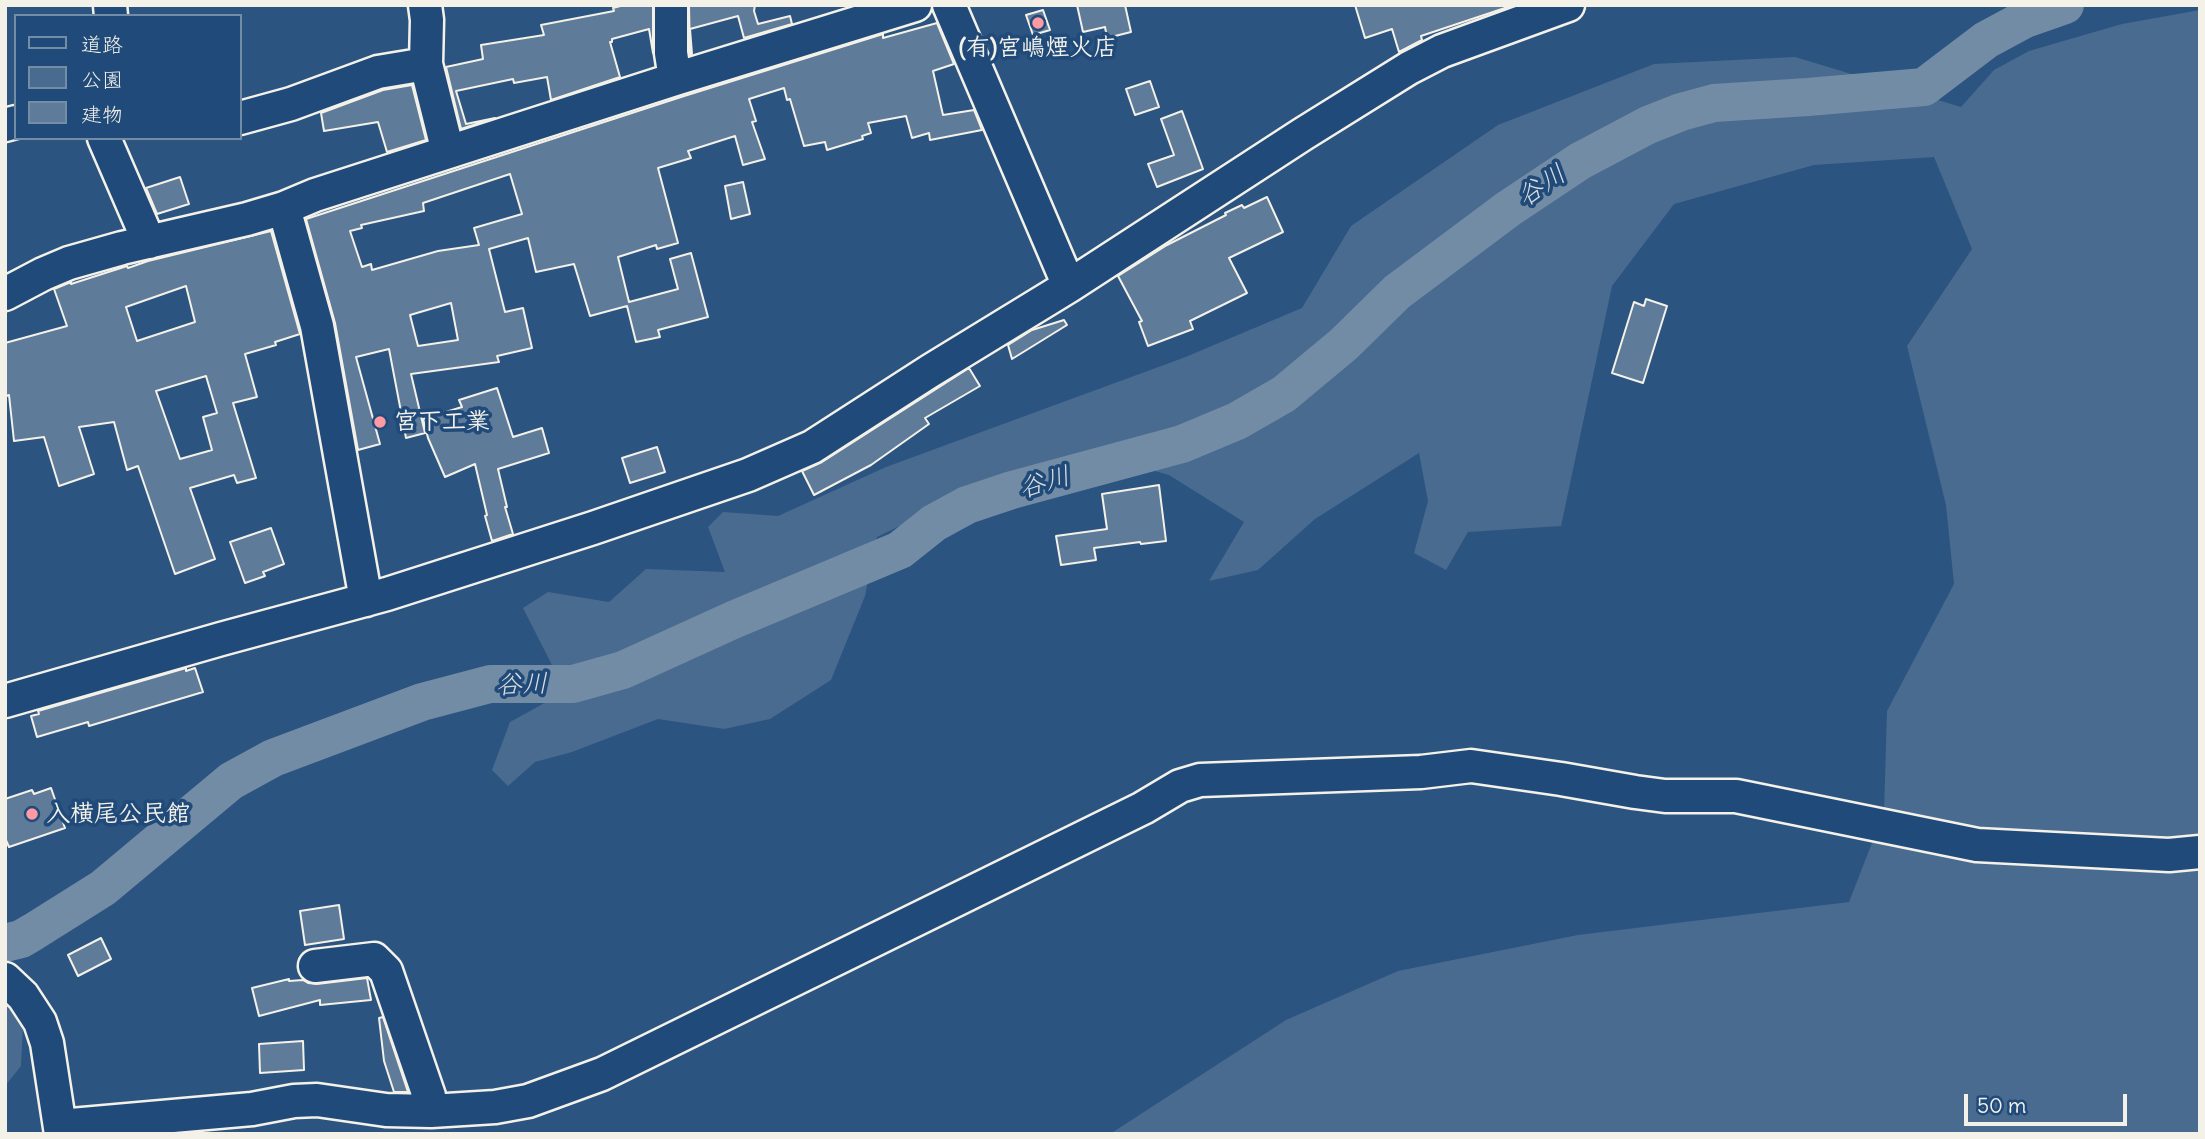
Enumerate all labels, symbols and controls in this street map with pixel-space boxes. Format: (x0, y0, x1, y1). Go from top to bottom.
legend (14, 14, 242, 140)
marker: (有)宮嶋煙火店 (1030, 15, 1046, 31)
text: 道路 (81, 31, 123, 58)
place label: (有)宮嶋煙火店 (959, 34, 1117, 62)
text: 公園 (81, 66, 123, 93)
text: 建物 (81, 101, 123, 128)
water label: 谷川 (1512, 159, 1572, 213)
place label: 宮下工業 (394, 408, 490, 436)
marker: 宮下工業 (372, 414, 388, 430)
water label: 谷川 (1016, 461, 1074, 505)
water label: 谷川 (495, 669, 549, 701)
place label: 入横尾公民館 (46, 800, 190, 828)
marker: 入横尾公民館 (24, 806, 40, 822)
scale bar (1967, 1080, 2130, 1124)
text: 50 m (1977, 1092, 2026, 1119)

